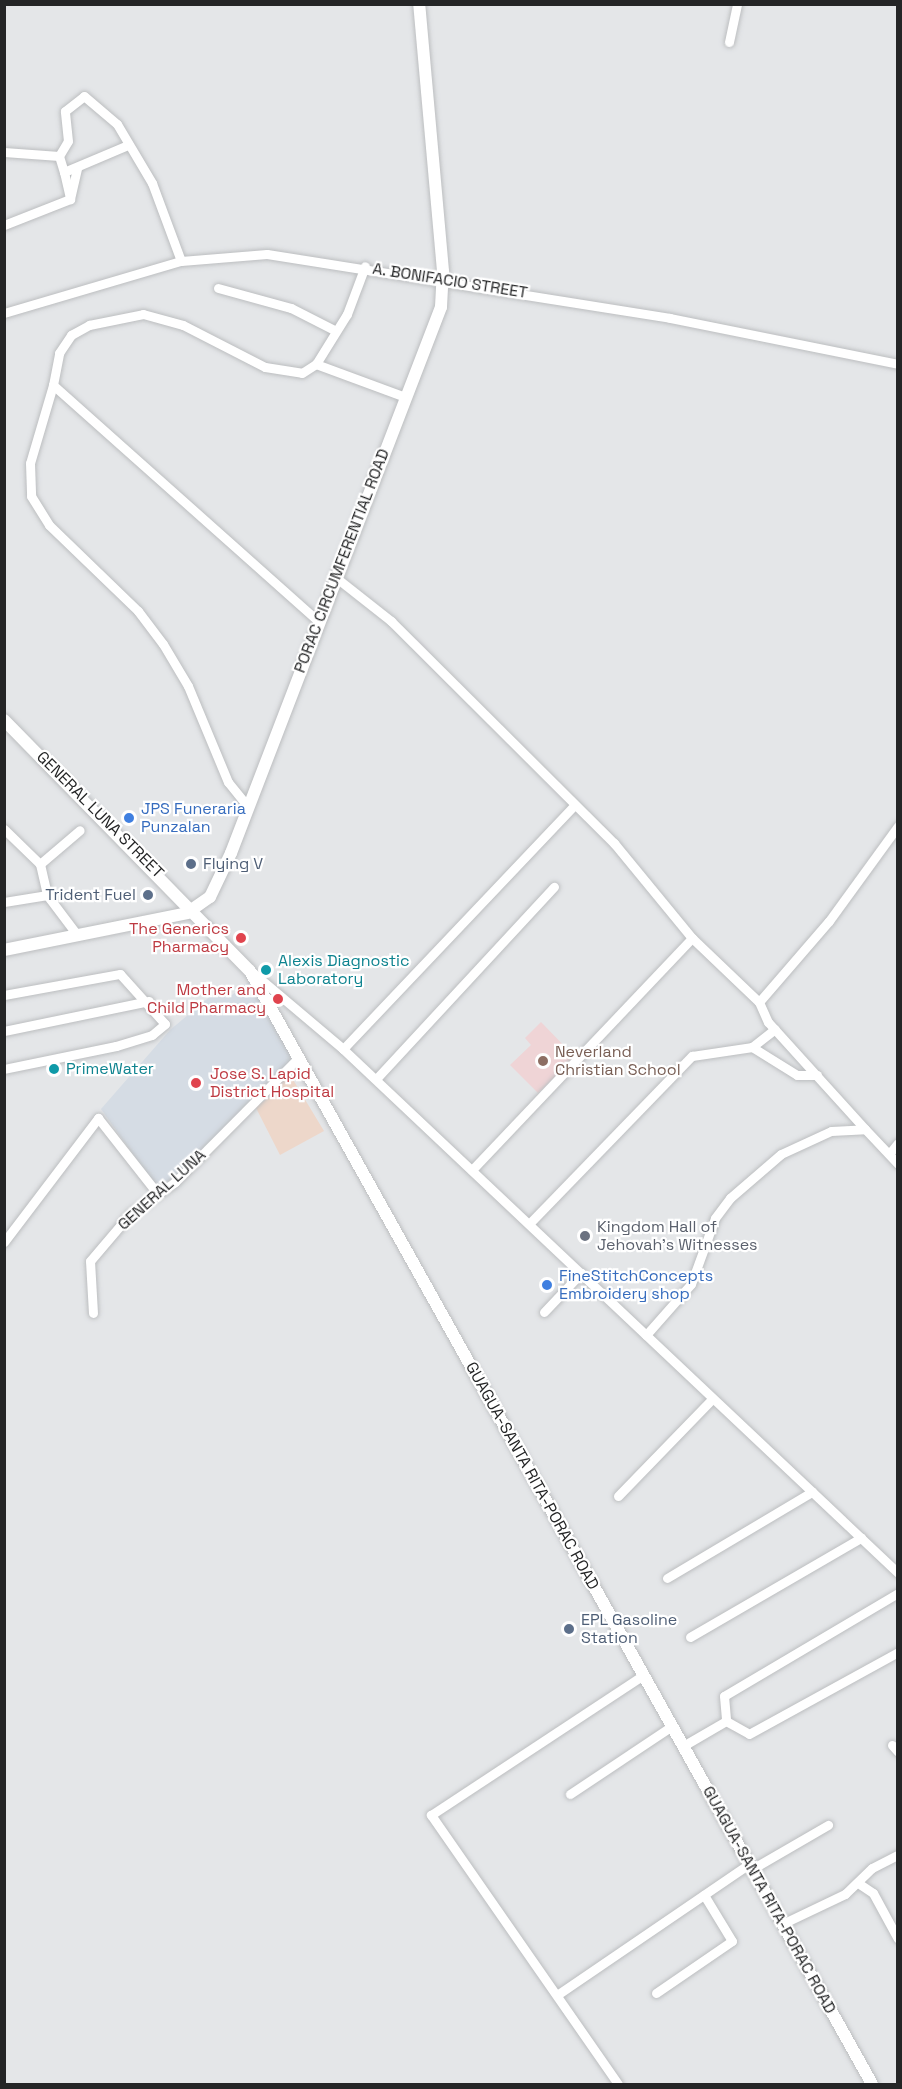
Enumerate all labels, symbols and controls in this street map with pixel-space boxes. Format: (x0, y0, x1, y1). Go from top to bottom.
street label: A. BONIFACIO STREET (371, 259, 529, 303)
street label: PORAC CIRCUMFERENTIAL ROAD (290, 446, 394, 676)
street label: GENERAL LUNA STREET (32, 747, 168, 883)
place label: JPS Funeraria Punzalan (141, 799, 246, 837)
marker: JPS Funeraria Punzalan (122, 811, 136, 825)
place label: Flying V (203, 854, 263, 874)
marker: Flying V (184, 857, 198, 871)
place label: Trident Fuel (45, 885, 136, 905)
marker: Trident Fuel (141, 888, 155, 902)
place label: The Generics Pharmacy (129, 919, 229, 957)
marker: The Generics Pharmacy (234, 931, 248, 945)
place label: Alexis Diagnostic Laboratory (278, 951, 409, 989)
marker: Alexis Diagnostic Laboratory (259, 963, 273, 977)
place label: Mother and Child Pharmacy (147, 980, 266, 1018)
marker: Mother and Child Pharmacy (271, 992, 285, 1006)
place label: Neverland Christian School (555, 1042, 681, 1080)
marker: Neverland Christian School (536, 1054, 550, 1068)
place label: PrimeWater (66, 1059, 154, 1079)
marker: PrimeWater (47, 1062, 61, 1076)
place label: Jose S. Lapid District Hospital (210, 1064, 334, 1102)
marker: Jose S. Lapid District Hospital (187, 1074, 205, 1092)
street label: GENERAL LUNA (114, 1145, 210, 1235)
place label: Kingdom Hall of Jehovah's Witnesses (597, 1217, 758, 1255)
marker: Kingdom Hall of Jehovah's Witnesses (578, 1229, 592, 1243)
place label: FineStitchConcepts Embroidery shop (559, 1266, 713, 1304)
marker: FineStitchConcepts Embroidery shop (540, 1278, 554, 1292)
street label: GUAGUA-SANTA RITA-PORAC ROAD (461, 1359, 603, 1593)
place label: EPL Gasoline Station (581, 1610, 678, 1648)
marker: EPL Gasoline Station (562, 1622, 576, 1636)
street label: GUAGUA-SANTA RITA-PORAC ROAD (698, 1783, 840, 2017)

